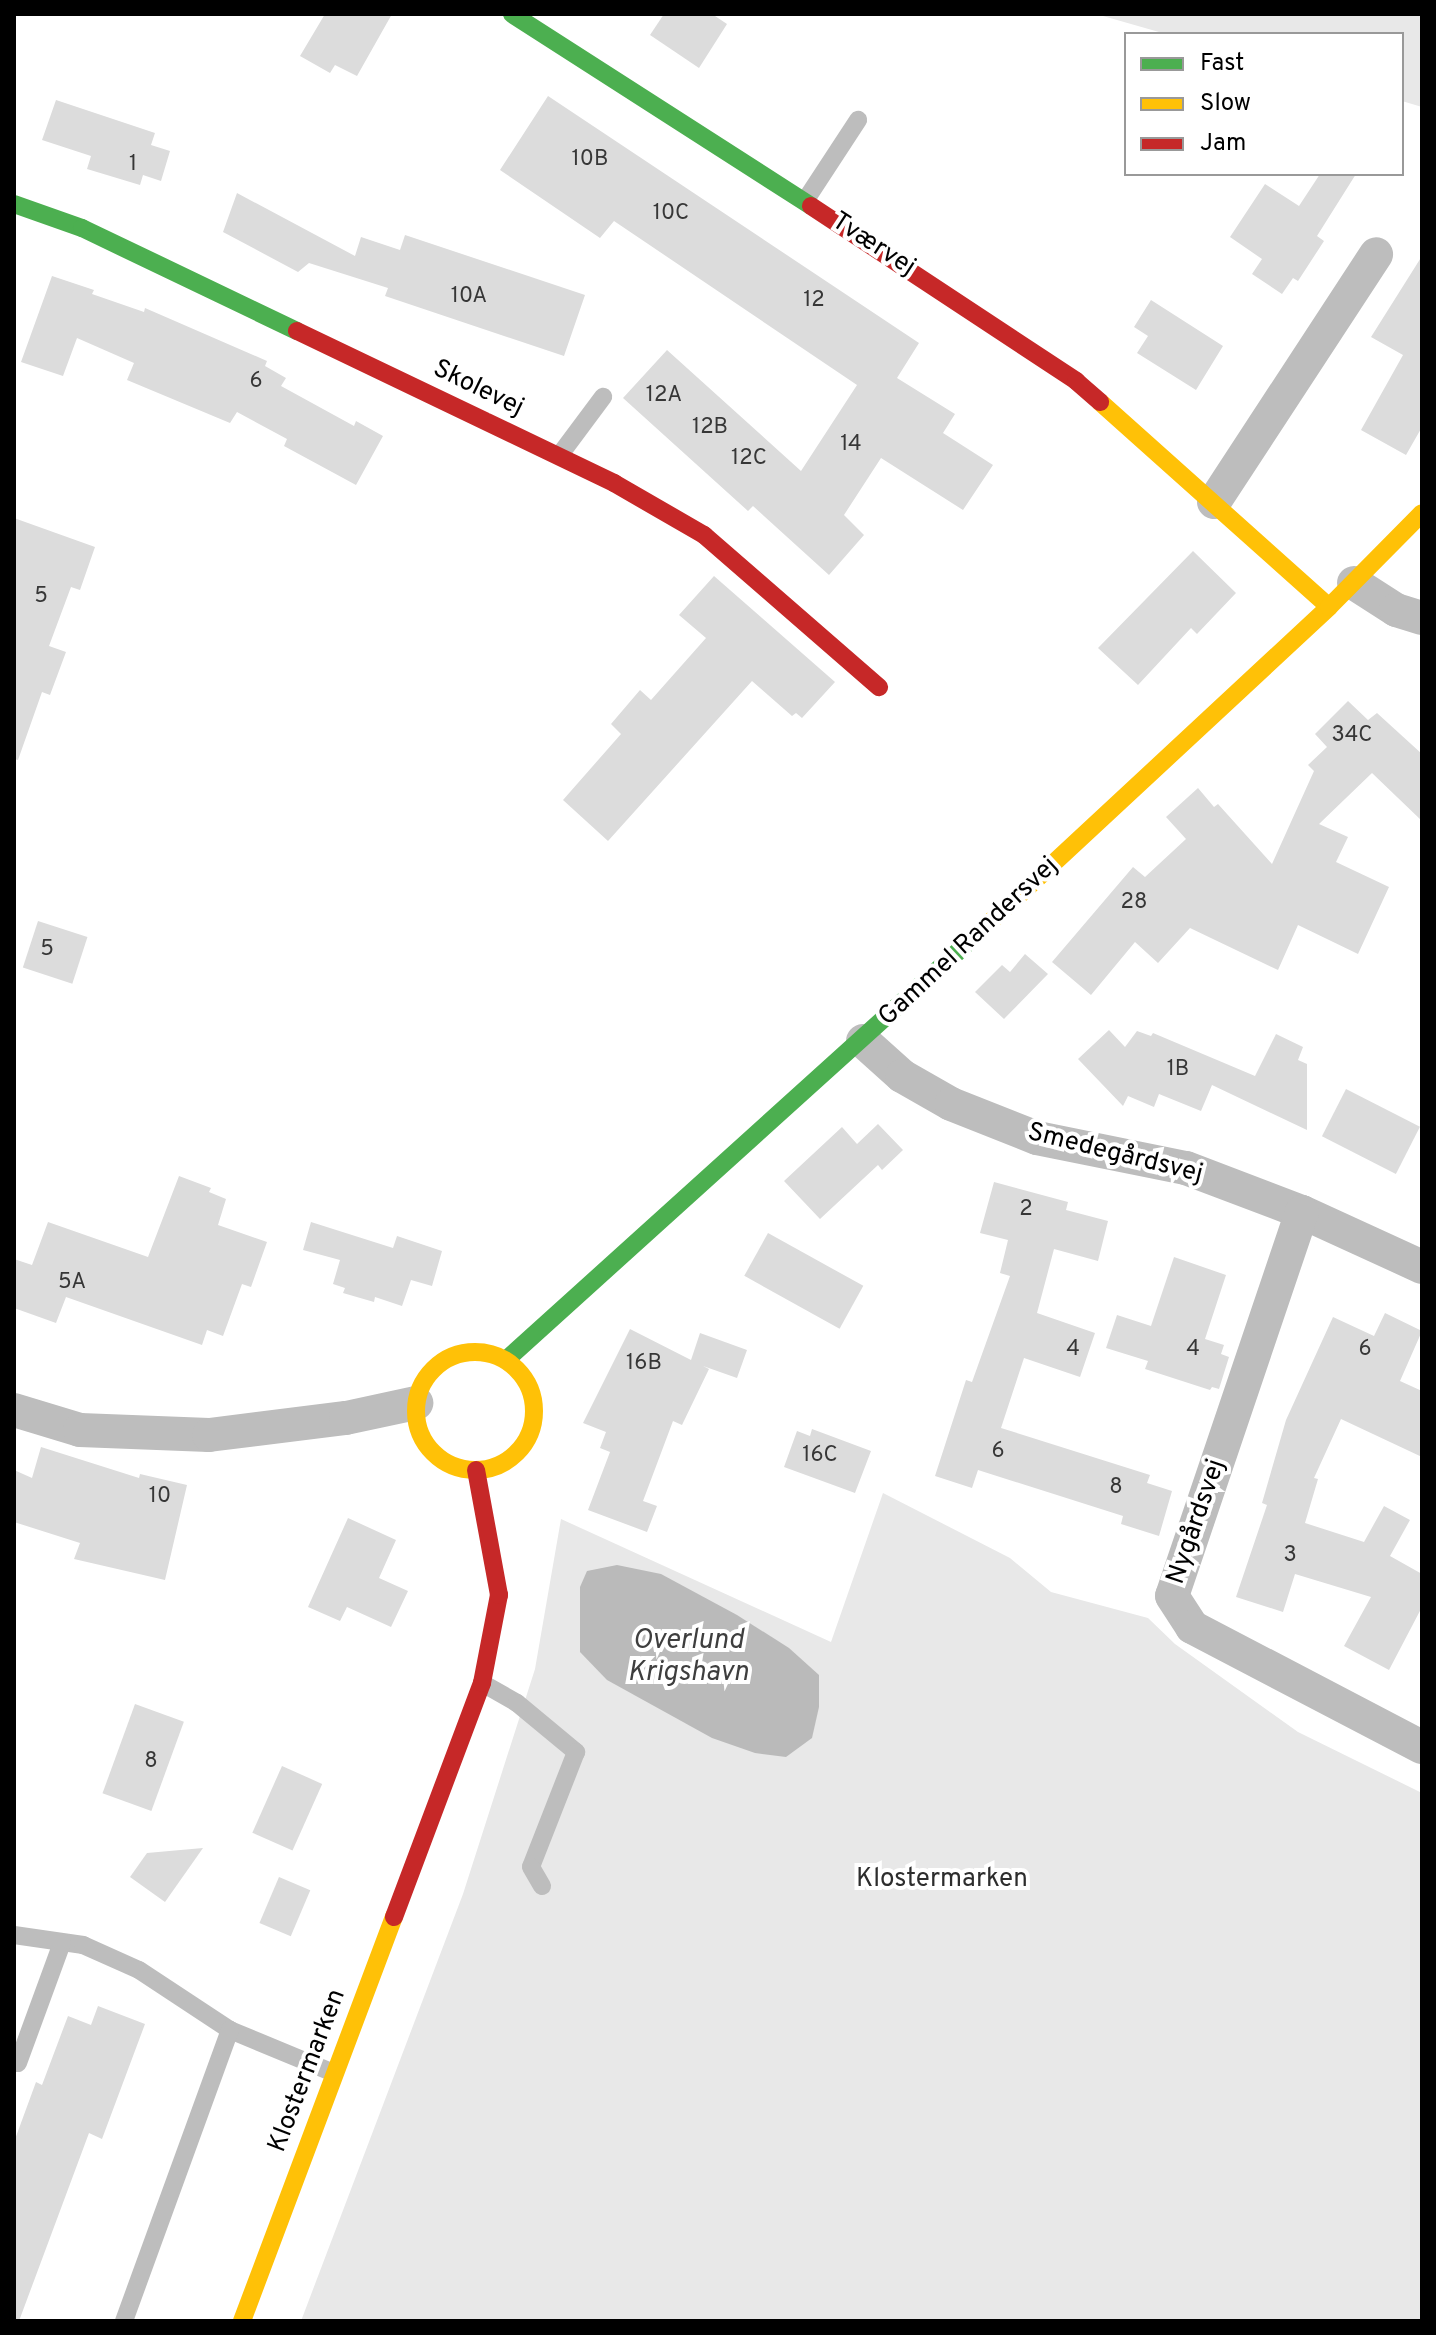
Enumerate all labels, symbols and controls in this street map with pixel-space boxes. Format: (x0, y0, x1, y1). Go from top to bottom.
legend (1124, 32, 1404, 176)
text: Fast (1200, 49, 1244, 79)
text: Slow (1200, 89, 1251, 119)
text: Jam (1200, 129, 1246, 159)
house number: 10B (572, 147, 608, 173)
house number: 1 (129, 152, 137, 178)
house number: 10C (653, 201, 689, 227)
street label: Tværvej (825, 206, 921, 284)
house number: 10A (451, 284, 487, 310)
house number: 12 (803, 288, 825, 314)
street label: Skolevej (427, 354, 529, 424)
house number: 6 (249, 369, 263, 395)
house number: 12A (646, 383, 682, 409)
house number: 12B (692, 415, 728, 441)
house number: 14 (840, 432, 862, 458)
house number: 12C (731, 446, 767, 472)
house number: 5 (34, 584, 48, 610)
house number: 34C (1331, 723, 1373, 749)
street label: Gammel Randersvej (873, 851, 1065, 1033)
house number: 28 (1121, 890, 1147, 916)
house number: 5 (40, 937, 54, 963)
house number: 1B (1167, 1057, 1189, 1083)
street label: Smedegårdsvej (1024, 1117, 1206, 1191)
house number: 2 (1019, 1197, 1033, 1223)
house number: 5A (58, 1270, 86, 1296)
house number: 4 (1066, 1337, 1080, 1363)
house number: 4 (1186, 1337, 1200, 1363)
house number: 6 (1358, 1337, 1372, 1363)
house number: 16B (626, 1351, 662, 1377)
house number: 6 (991, 1439, 1005, 1465)
house number: 16C (802, 1443, 838, 1469)
street label: Nygårdsvej (1161, 1455, 1233, 1589)
house number: 8 (1109, 1475, 1123, 1501)
house number: 10 (149, 1484, 171, 1510)
house number: 3 (1283, 1543, 1297, 1569)
water label: Overlund Krigshavn (627, 1624, 749, 1690)
house number: 8 (144, 1749, 158, 1775)
park label: Klostermarken (856, 1864, 1028, 1896)
street label: Klostermarken (263, 1985, 353, 2157)

